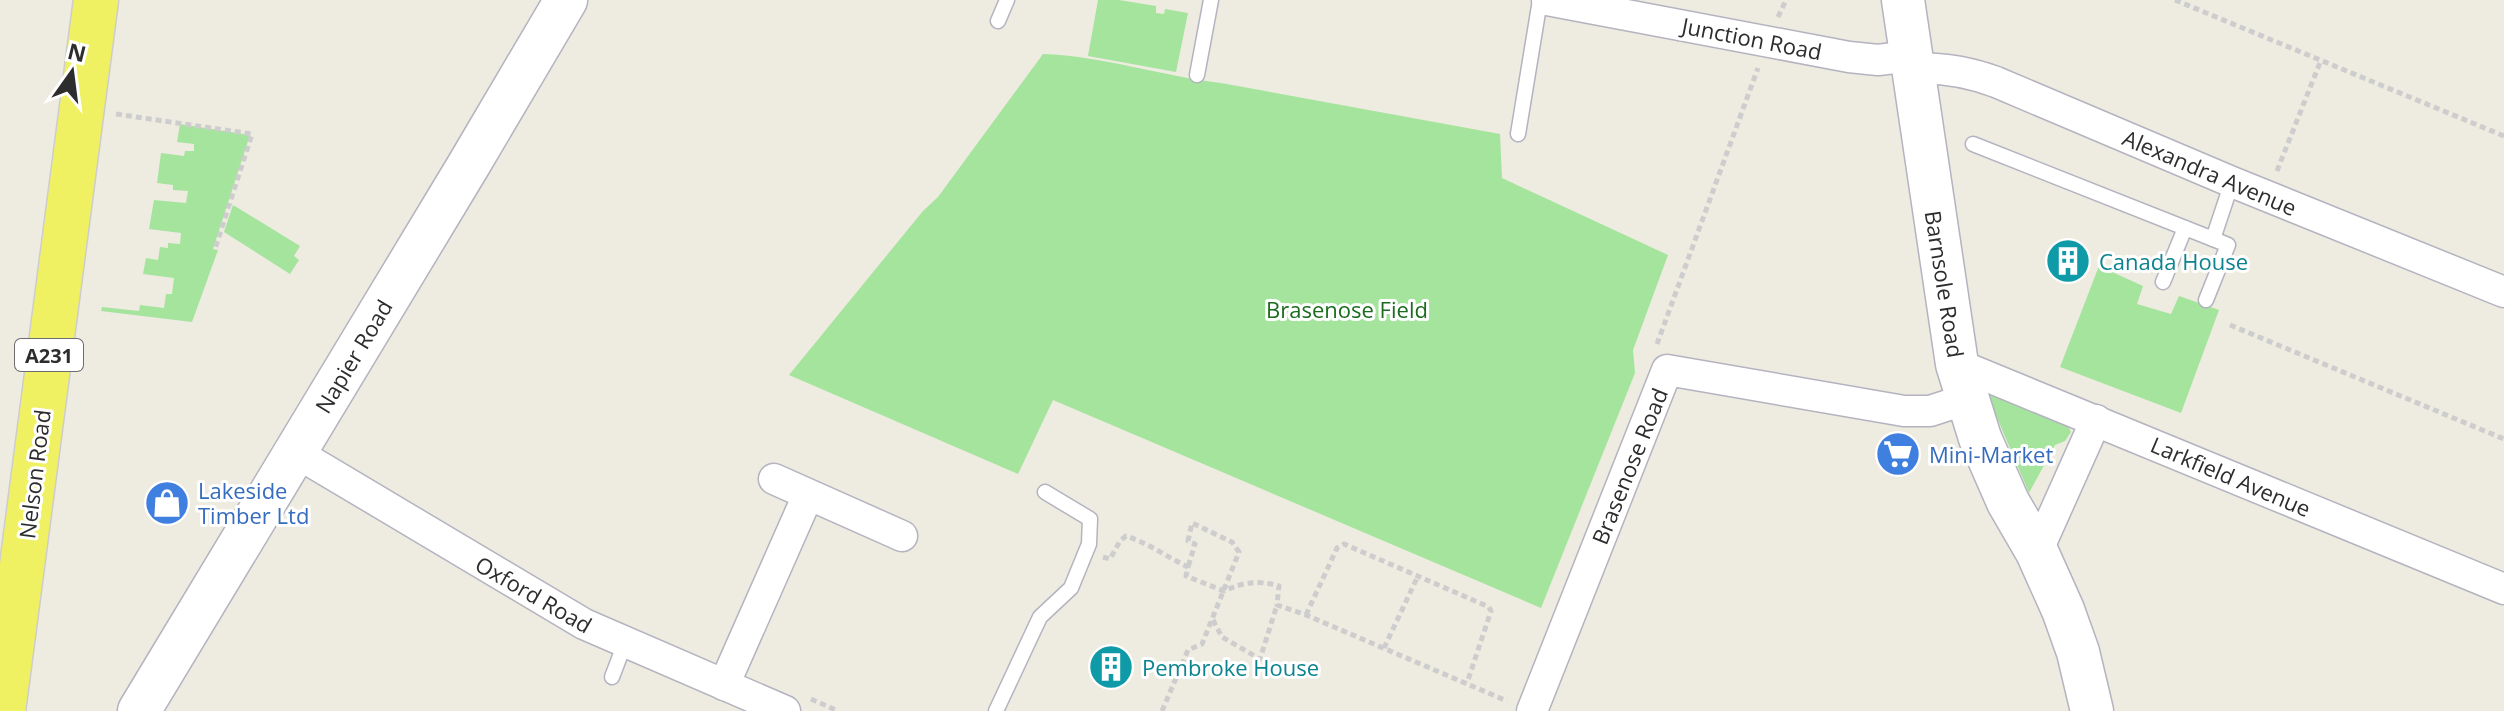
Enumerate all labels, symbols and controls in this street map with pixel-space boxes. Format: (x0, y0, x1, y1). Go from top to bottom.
street label: Junction Road (1678, 9, 1824, 66)
north arrow (32, 32, 112, 112)
text: N (65, 35, 89, 68)
street label: Alexandra Avenue (2119, 122, 2301, 222)
street label: Barnsole Road (1919, 208, 1971, 360)
building icon: Canada House (2044, 237, 2092, 285)
place label: Canada House (2099, 246, 2248, 276)
street label: Napier Road (307, 294, 399, 418)
park label: Brasenose Field (1266, 294, 1428, 324)
road number: A231 (15, 339, 83, 371)
street label: Brasenose Road (1584, 383, 1674, 549)
street label: Nelson Road (11, 408, 57, 540)
street label: Larkfield Avenue (2146, 429, 2316, 523)
supermarket icon: Mini-Market (1874, 430, 1922, 478)
place label: Mini-Market (1929, 439, 2053, 469)
place label: Lakeside Timber Ltd (198, 475, 309, 530)
shop icon: Lakeside Timber Ltd (143, 479, 191, 527)
street label: Oxford Road (470, 549, 598, 639)
building icon: Pembroke House (1087, 643, 1135, 691)
place label: Pembroke House (1142, 652, 1319, 682)

